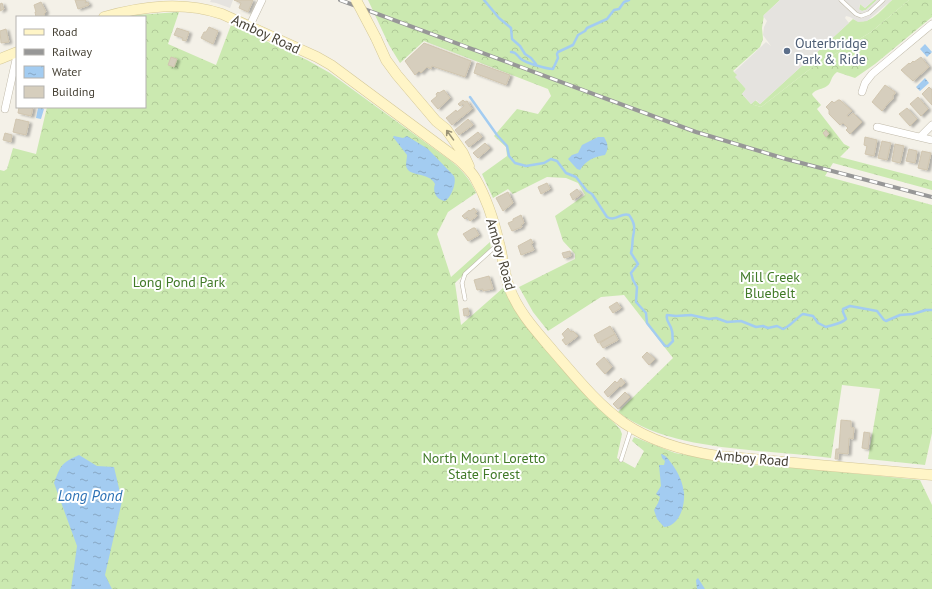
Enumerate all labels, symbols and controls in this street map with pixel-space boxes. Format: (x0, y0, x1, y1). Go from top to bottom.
street label: Amboy Road (229, 10, 303, 58)
legend (16, 16, 146, 108)
text: Road (52, 24, 77, 39)
place label: Outerbridge Park & Ride (795, 34, 867, 68)
text: Railway (52, 44, 92, 59)
marker: Outerbridge Park & Ride (782, 46, 792, 56)
text: Water (52, 64, 82, 79)
text: Building (52, 84, 95, 99)
one-way arrow (446, 130, 454, 141)
street label: Amboy Road (482, 216, 520, 292)
park label: Mill Creek Bluebelt (740, 268, 800, 302)
park label: Long Pond Park (133, 273, 225, 291)
street label: Amboy Road (714, 446, 790, 470)
park label: North Mount Loretto State Forest (422, 449, 546, 483)
water label: Long Pond (58, 486, 123, 505)

